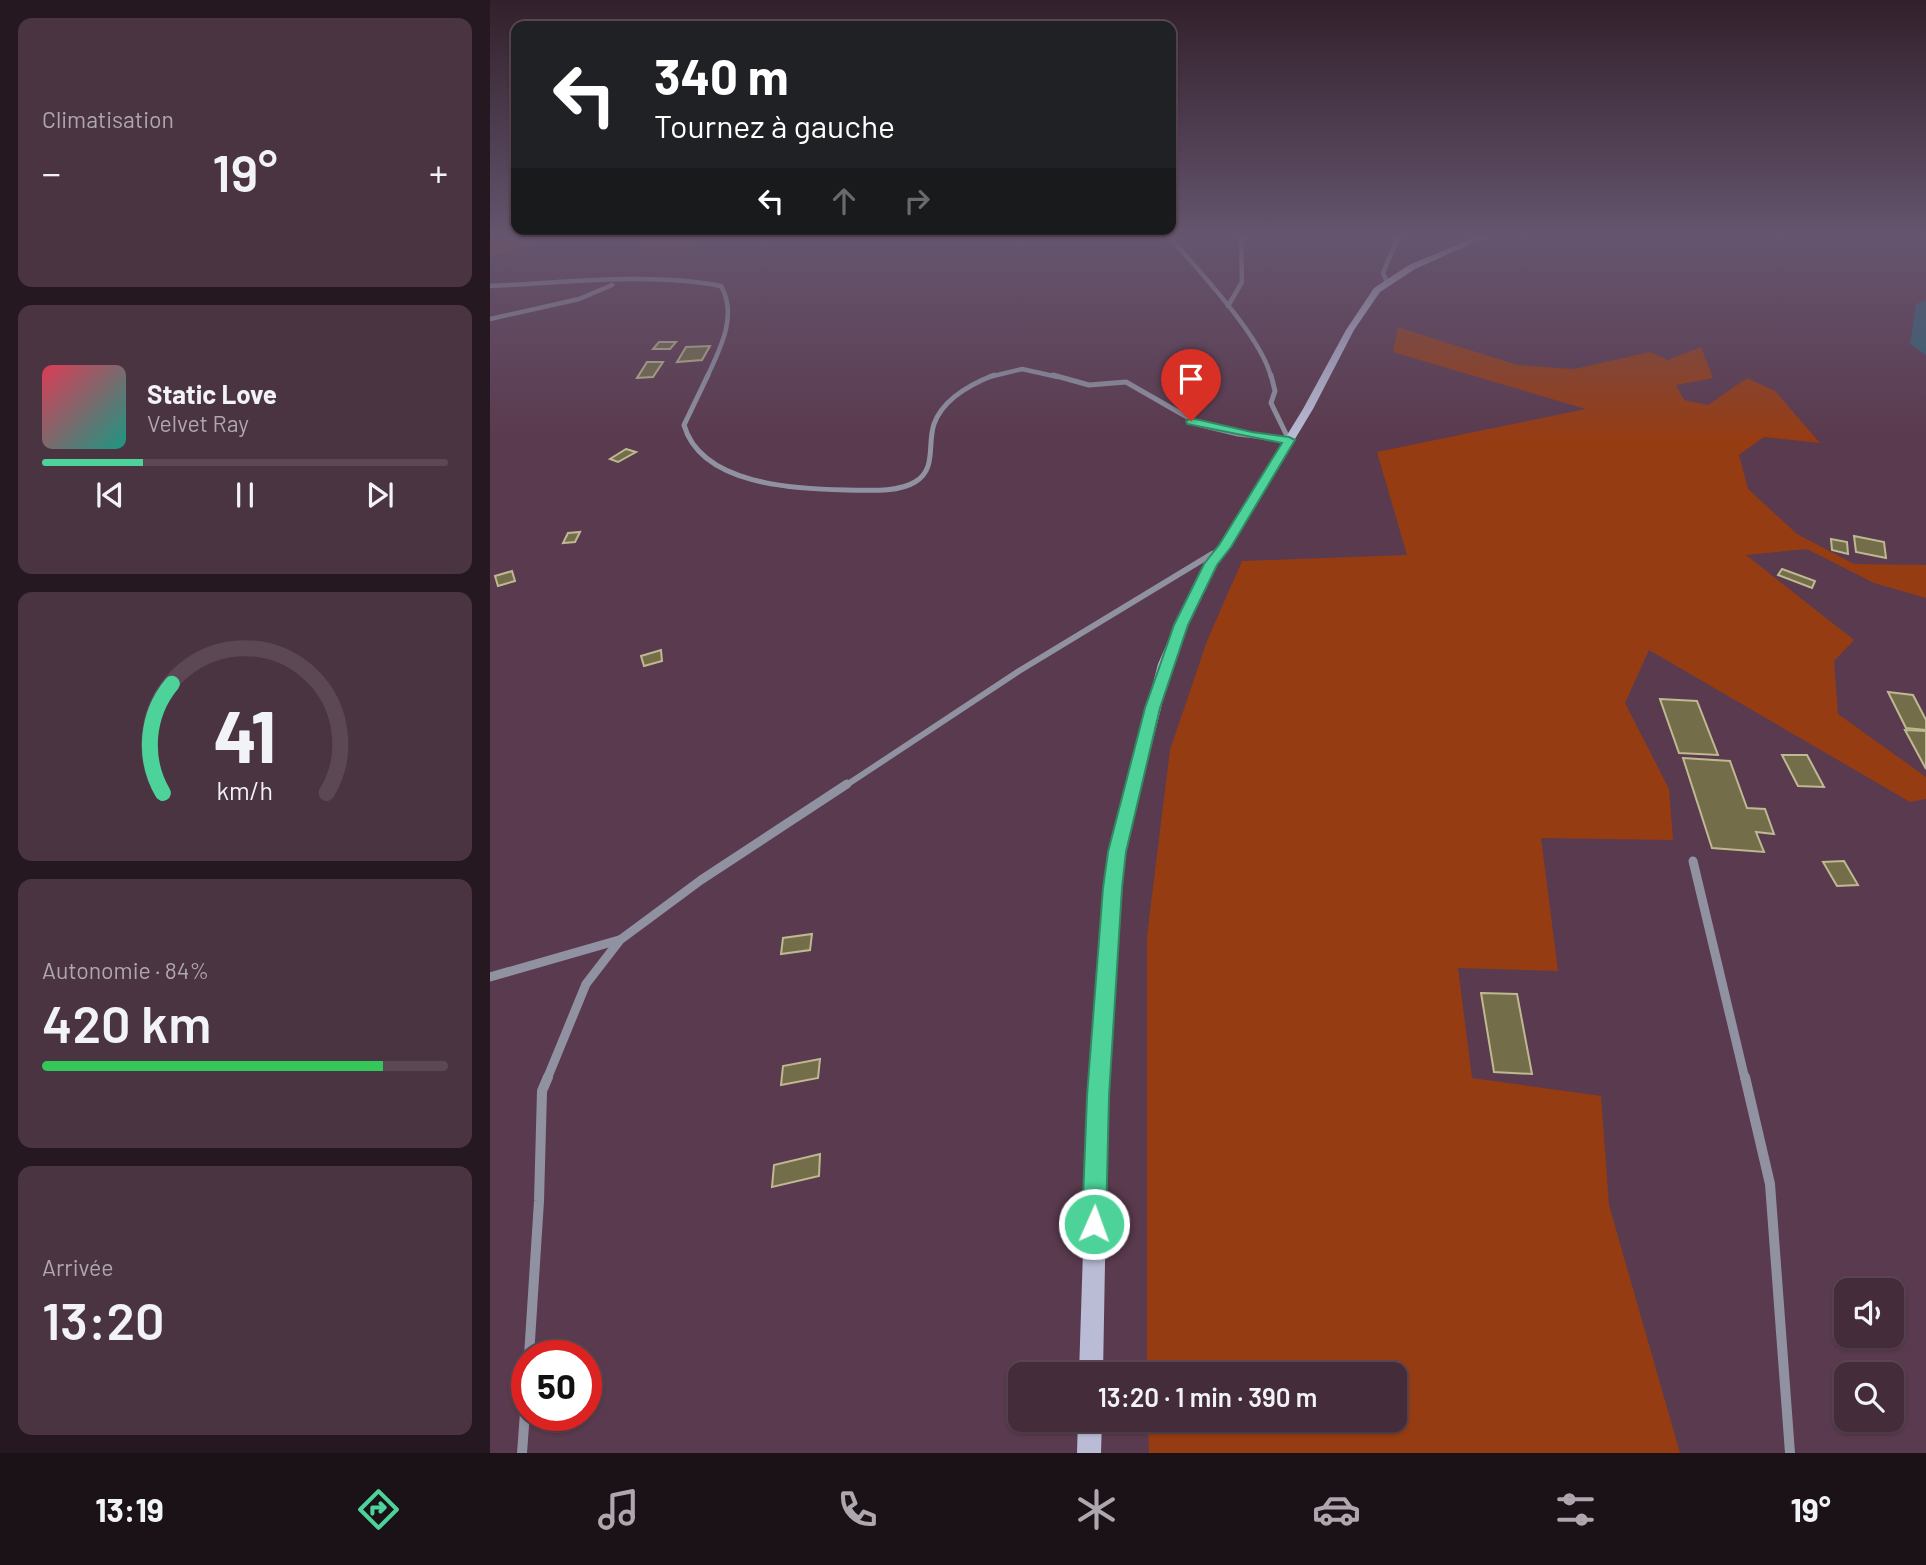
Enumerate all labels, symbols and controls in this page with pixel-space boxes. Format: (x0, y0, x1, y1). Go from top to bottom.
text: 340 m (654, 46, 789, 105)
icon: left (539, 49, 630, 140)
text: Climatisation (42, 105, 174, 133)
text: Tournez à gauche (654, 106, 895, 144)
text: 19° (212, 140, 278, 202)
text: − (42, 149, 61, 195)
text: + (429, 149, 448, 195)
icon: left (752, 182, 790, 220)
icon: ahead (825, 182, 863, 220)
icon: right (898, 182, 936, 220)
pin (1161, 349, 1221, 421)
icon: arrive (1172, 360, 1210, 398)
text: Static Love (147, 378, 277, 409)
text: Velvet Ray (147, 409, 249, 437)
icon: previous (91, 476, 129, 514)
icon: pause (226, 476, 264, 514)
icon: next (361, 476, 399, 514)
text: 41 (214, 690, 276, 778)
text: km/h (217, 774, 273, 804)
text: Autonomie · 84% (42, 956, 209, 984)
text: 420 km (42, 991, 211, 1053)
position arrow (1057, 1187, 1131, 1261)
text: Arrivée (42, 1253, 114, 1281)
map controls (1834, 1278, 1904, 1432)
button: sound (1834, 1278, 1904, 1348)
text: 13:20 (42, 1288, 165, 1350)
speed limit sign: 50 (511, 1340, 602, 1431)
button: search (1834, 1362, 1904, 1432)
text: 13:20 · 1 min · 390 m (1098, 1381, 1317, 1412)
icon: directions (354, 1485, 403, 1534)
icon: music (594, 1485, 643, 1534)
icon: phone (833, 1485, 882, 1534)
icon: climate (1072, 1485, 1121, 1534)
icon: car (1312, 1485, 1361, 1534)
icon: filters (1551, 1485, 1600, 1534)
text: 13:19 (95, 1490, 164, 1528)
text: 19° (1790, 1490, 1831, 1528)

